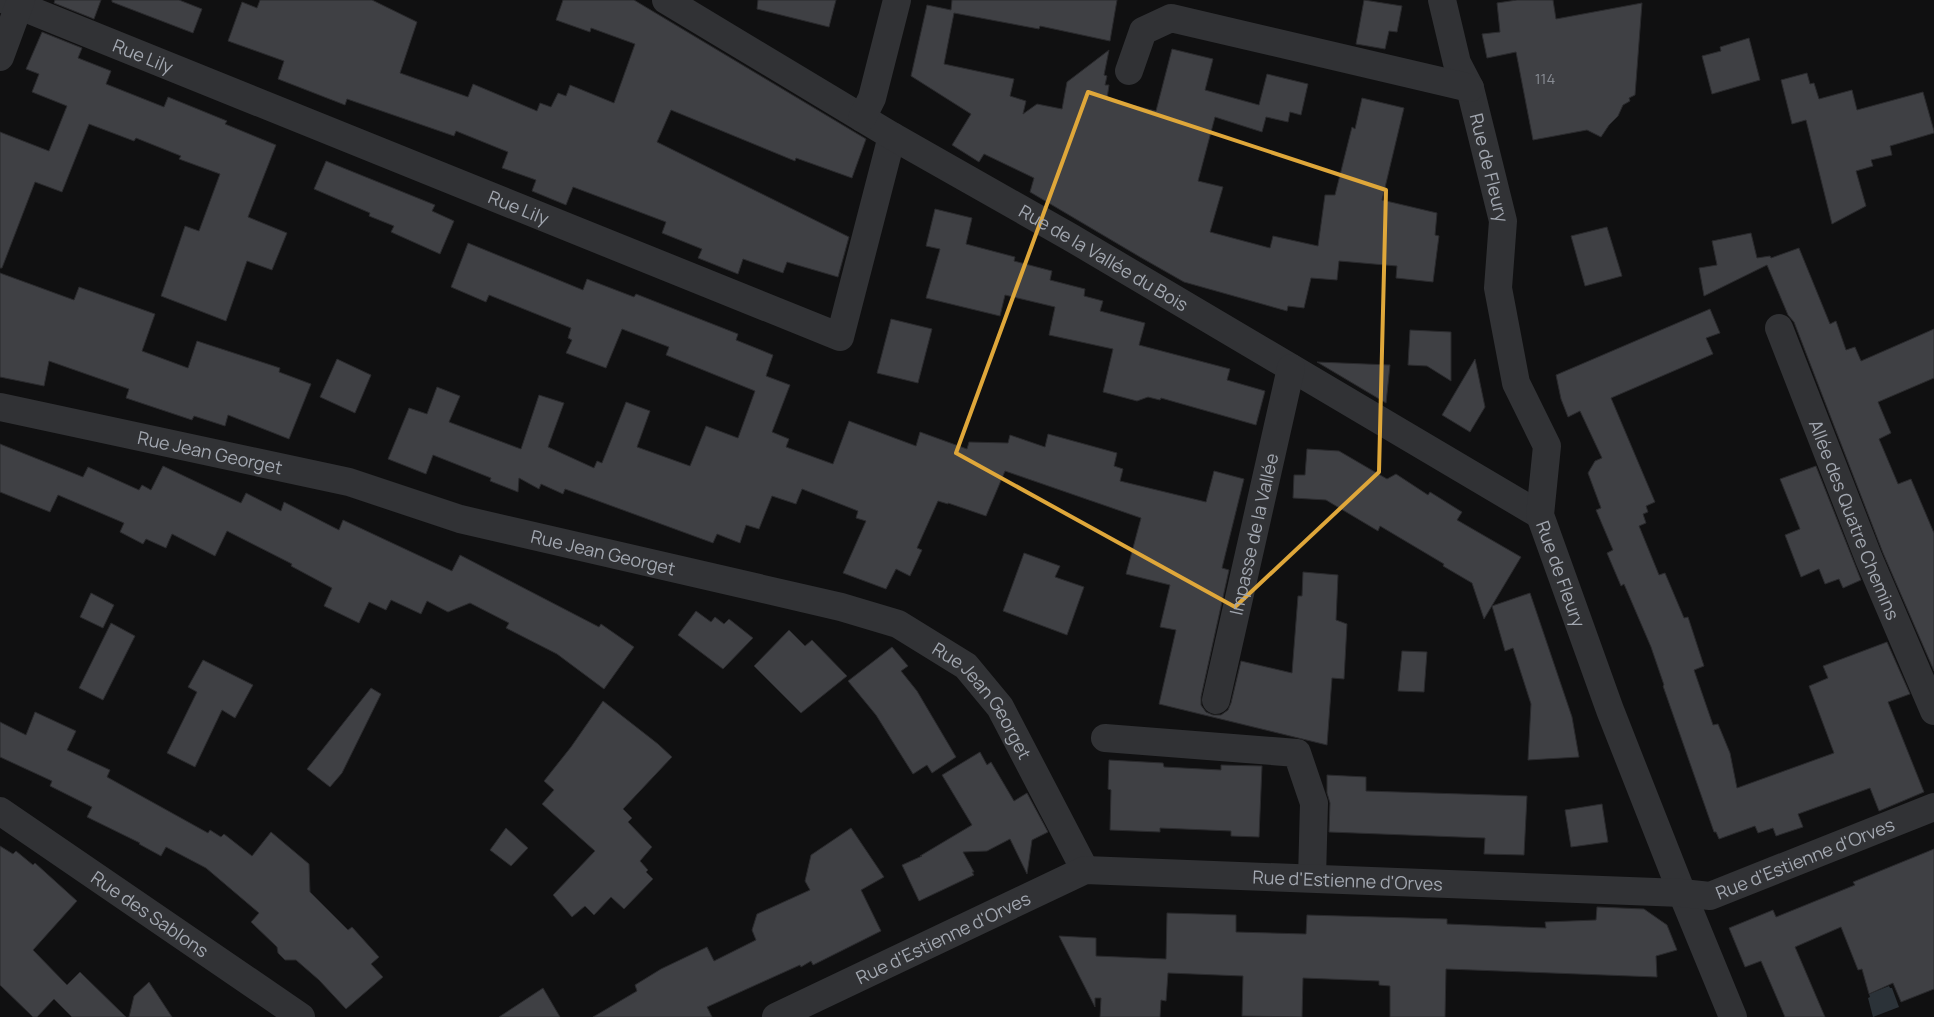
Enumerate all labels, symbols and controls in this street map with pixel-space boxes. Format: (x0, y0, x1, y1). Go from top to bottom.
street label: Rue Lily (109, 33, 177, 79)
house number: 114 (1535, 68, 1555, 89)
street label: Rue de Fleury (1465, 111, 1515, 225)
street label: Rue Lily (485, 184, 553, 231)
street label: Rue de la Vallée du Bois (1015, 199, 1193, 316)
street label: Allée des Quatre Chemins (1804, 416, 1906, 623)
street label: Rue Jean Georget (136, 425, 285, 479)
street label: Impasse de la Vallée (1224, 451, 1283, 617)
street label: Rue de Fleury (1531, 517, 1591, 631)
street label: Rue Jean Georget (529, 524, 678, 580)
street label: Rue Jean Georget (928, 636, 1037, 763)
street label: Rue d'Estienne d'Orves (1712, 812, 1898, 905)
street label: Rue d'Estienne d'Orves (1252, 864, 1443, 896)
street label: Rue des Sablons (87, 865, 214, 962)
street label: Rue d'Estienne d'Orves (852, 886, 1034, 989)

